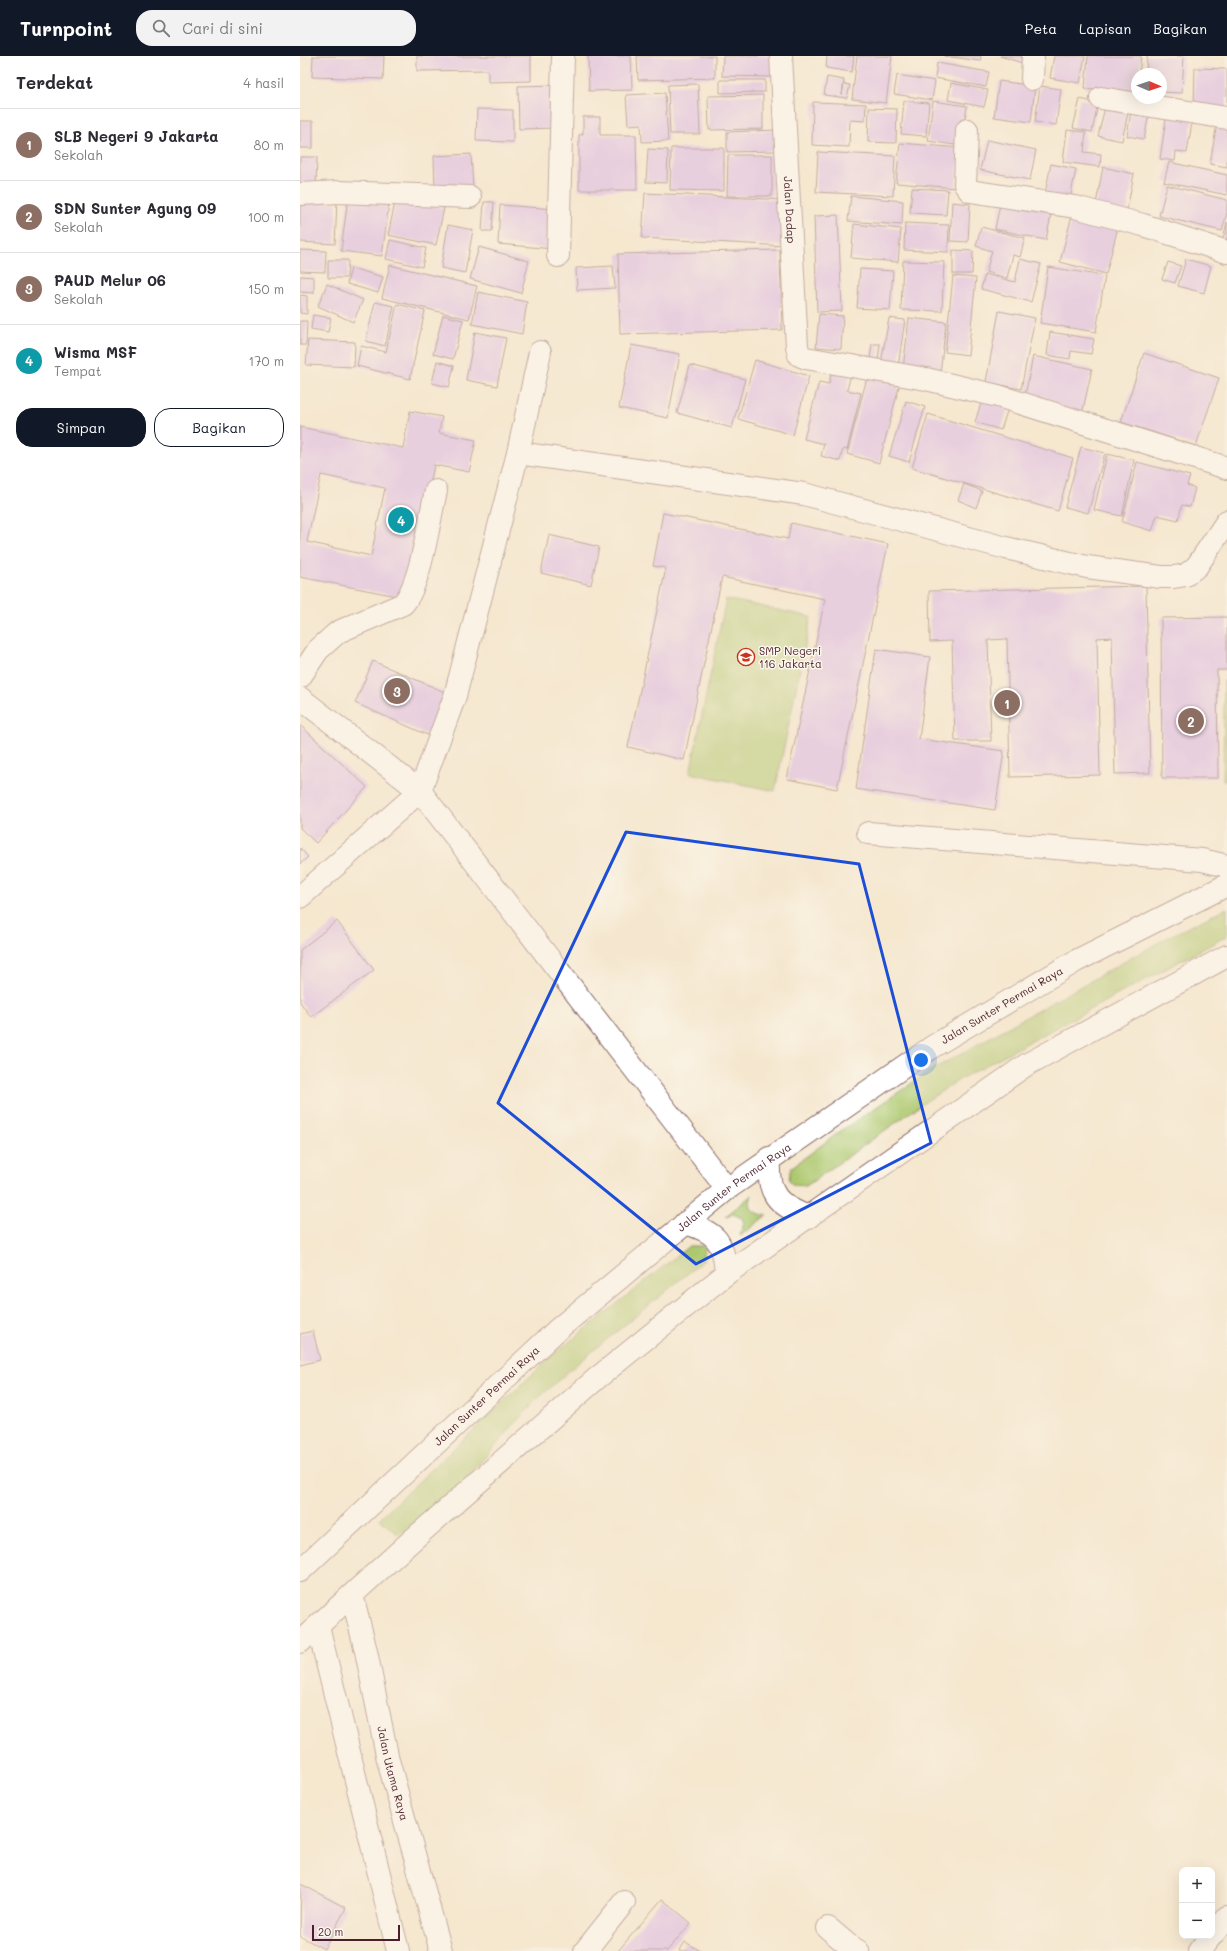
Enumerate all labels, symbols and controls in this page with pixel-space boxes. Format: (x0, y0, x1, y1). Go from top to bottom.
search box (136, 10, 416, 46)
text: Turnpoint (20, 16, 112, 41)
icon: search (150, 17, 172, 39)
text: Cari di sini (182, 18, 263, 38)
text: Peta (1025, 19, 1057, 38)
text: Lapisan (1079, 19, 1131, 38)
text: Bagikan (1153, 19, 1207, 38)
north arrow (1131, 68, 1167, 104)
text: Terdekat (16, 71, 93, 93)
text: 4 hasil (243, 74, 284, 91)
text: SLB Negeri 9 Jakarta (54, 126, 219, 146)
text: 1 (26, 136, 32, 153)
text: 80 m (254, 136, 284, 153)
text: Sekolah (54, 146, 103, 163)
street label: Jalan Dadap (781, 176, 799, 244)
text: SDN Sunter Agung 09 (54, 198, 216, 218)
text: 2 (25, 208, 33, 225)
text: 100 m (248, 208, 284, 225)
text: Sekolah (54, 218, 103, 235)
text: PAUD Melur 06 (54, 270, 166, 290)
text: 3 (25, 280, 33, 297)
text: 150 m (248, 280, 284, 297)
text: Sekolah (54, 290, 103, 307)
text: Wisma MSF (54, 342, 137, 362)
text: 4 (25, 352, 33, 369)
text: 170 m (248, 352, 284, 369)
text: Tempat (54, 362, 102, 379)
button: Simpan (16, 408, 146, 447)
button: Bagikan (154, 408, 284, 447)
pin: 4 (388, 505, 414, 535)
place label: SMP Negeri 116 Jakarta (759, 643, 822, 671)
school or university icon: SMP Negeri 116 Jakarta (736, 647, 756, 667)
pin: 3 (384, 676, 410, 706)
pin: 1 (994, 688, 1020, 718)
pin: 2 (1178, 706, 1204, 736)
street label: Jalan Sunter Permai Raya (938, 963, 1065, 1047)
your location (911, 1050, 931, 1070)
street label: Jalan Sunter Permai Raya (673, 1139, 794, 1235)
street label: Jalan Sunter Permai Raya (430, 1342, 542, 1449)
street label: Jalan Utama Raya (374, 1725, 412, 1822)
map controls (1179, 1867, 1215, 1939)
button: + (1179, 1867, 1215, 1903)
button: − (1179, 1903, 1215, 1939)
scale bar (312, 1923, 400, 1942)
text: 20 m (318, 1924, 343, 1939)

